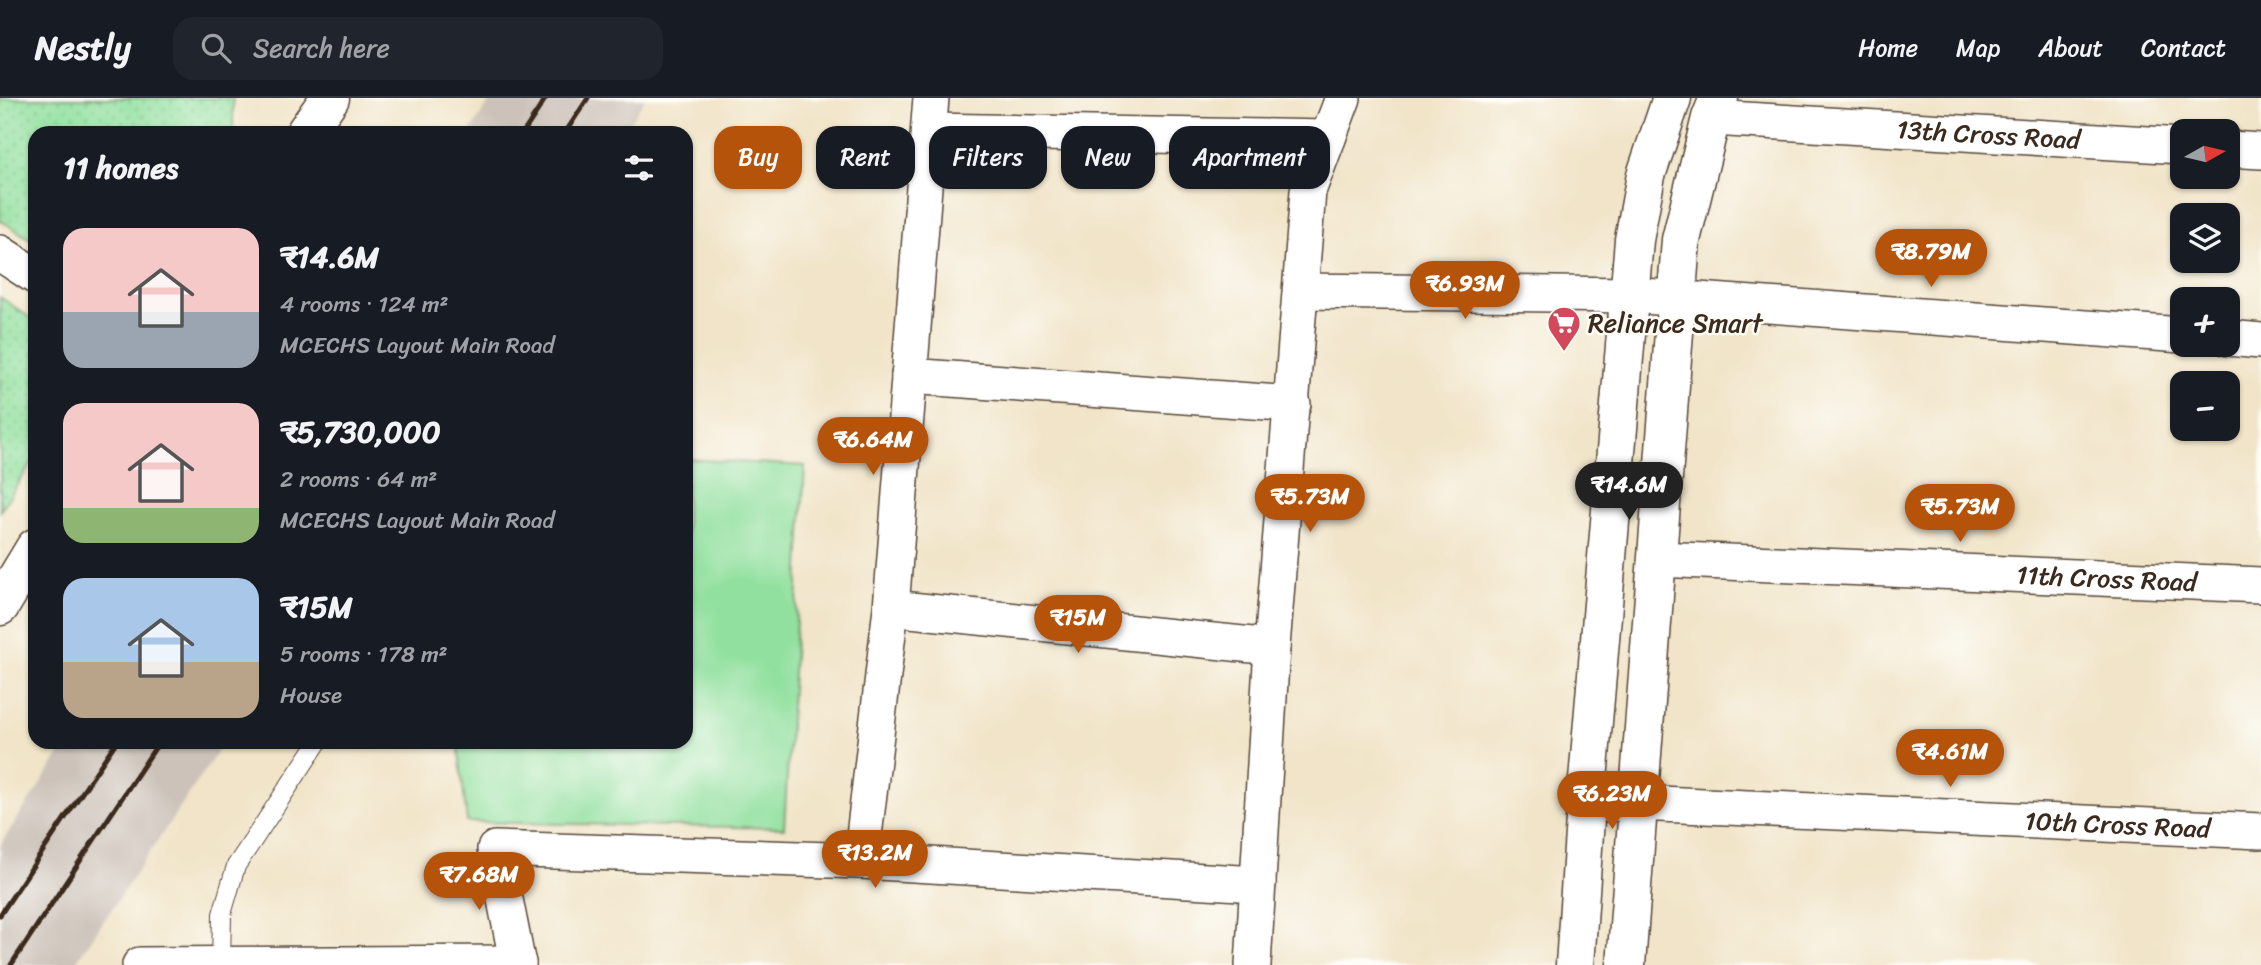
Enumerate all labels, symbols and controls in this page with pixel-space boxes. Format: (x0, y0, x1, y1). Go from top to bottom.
search box (173, 17, 663, 80)
text: Nestly (35, 19, 131, 77)
text: Search here (253, 25, 390, 71)
text: Home (1858, 27, 1918, 69)
text: Map (1956, 27, 2000, 69)
text: About (2038, 27, 2103, 69)
text: Contact (2141, 27, 2226, 69)
icon: search (197, 29, 235, 67)
street label: 13th Cross Road (1895, 106, 2084, 163)
north arrow (2170, 119, 2240, 189)
map controls (2170, 119, 2240, 441)
chip: Buy (714, 126, 802, 189)
chip: Rent (816, 126, 915, 189)
chip: Filters (929, 126, 1047, 189)
chip: New (1061, 126, 1155, 189)
chip: Apartment (1169, 126, 1330, 189)
text: 11 homes (63, 141, 178, 195)
icon: filters (620, 149, 658, 187)
button: layers (2170, 203, 2240, 273)
text: ₹14.6M (280, 230, 379, 284)
pin: ₹8.79M (1874, 230, 1988, 289)
text: ₹8.79M (1891, 231, 1971, 272)
icon: home (119, 256, 203, 340)
pin: ₹6.93M (1408, 262, 1522, 321)
text: ₹6.93M (1426, 263, 1504, 304)
text: 4 rooms · 124 m² (280, 284, 449, 325)
button: + (2170, 287, 2240, 357)
place label: Reliance Smart (1588, 300, 1764, 346)
supermarket icon: Reliance Smart (1545, 304, 1583, 353)
text: MCECHS Layout Main Road (280, 325, 555, 366)
button: − (2170, 371, 2240, 441)
text: ₹5,730,000 (280, 405, 441, 459)
pin: ₹6.64M (816, 418, 930, 477)
text: ₹6.64M (833, 419, 913, 460)
icon: home (119, 431, 203, 515)
text: 2 rooms · 64 m² (280, 459, 437, 500)
pin: ₹14.6M (1572, 462, 1686, 522)
text: ₹14.6M (1591, 464, 1667, 505)
pin: ₹5.73M (1253, 474, 1367, 534)
text: ₹5.73M (1271, 476, 1349, 517)
pin: ₹5.73M (1903, 484, 2017, 544)
text: ₹5.73M (1921, 486, 1999, 527)
text: MCECHS Layout Main Road (280, 500, 555, 541)
street label: 11th Cross Road (2015, 551, 2200, 605)
text: ₹15M (280, 580, 352, 634)
pin: ₹15M (1037, 596, 1119, 655)
text: ₹15M (1050, 597, 1106, 638)
icon: home (119, 606, 203, 690)
text: 5 rooms · 178 m² (280, 634, 448, 675)
text: House (280, 675, 342, 716)
pin: ₹4.61M (1893, 730, 2007, 789)
text: ₹4.61M (1912, 731, 1988, 772)
pin: ₹6.23M (1555, 772, 1669, 831)
text: ₹6.23M (1573, 773, 1651, 814)
street label: 10th Cross Road (2024, 797, 2214, 852)
pin: ₹13.2M (818, 830, 932, 890)
text: ₹13.2M (838, 832, 912, 873)
pin: ₹7.68M (422, 852, 536, 912)
text: ₹7.68M (440, 854, 518, 895)

